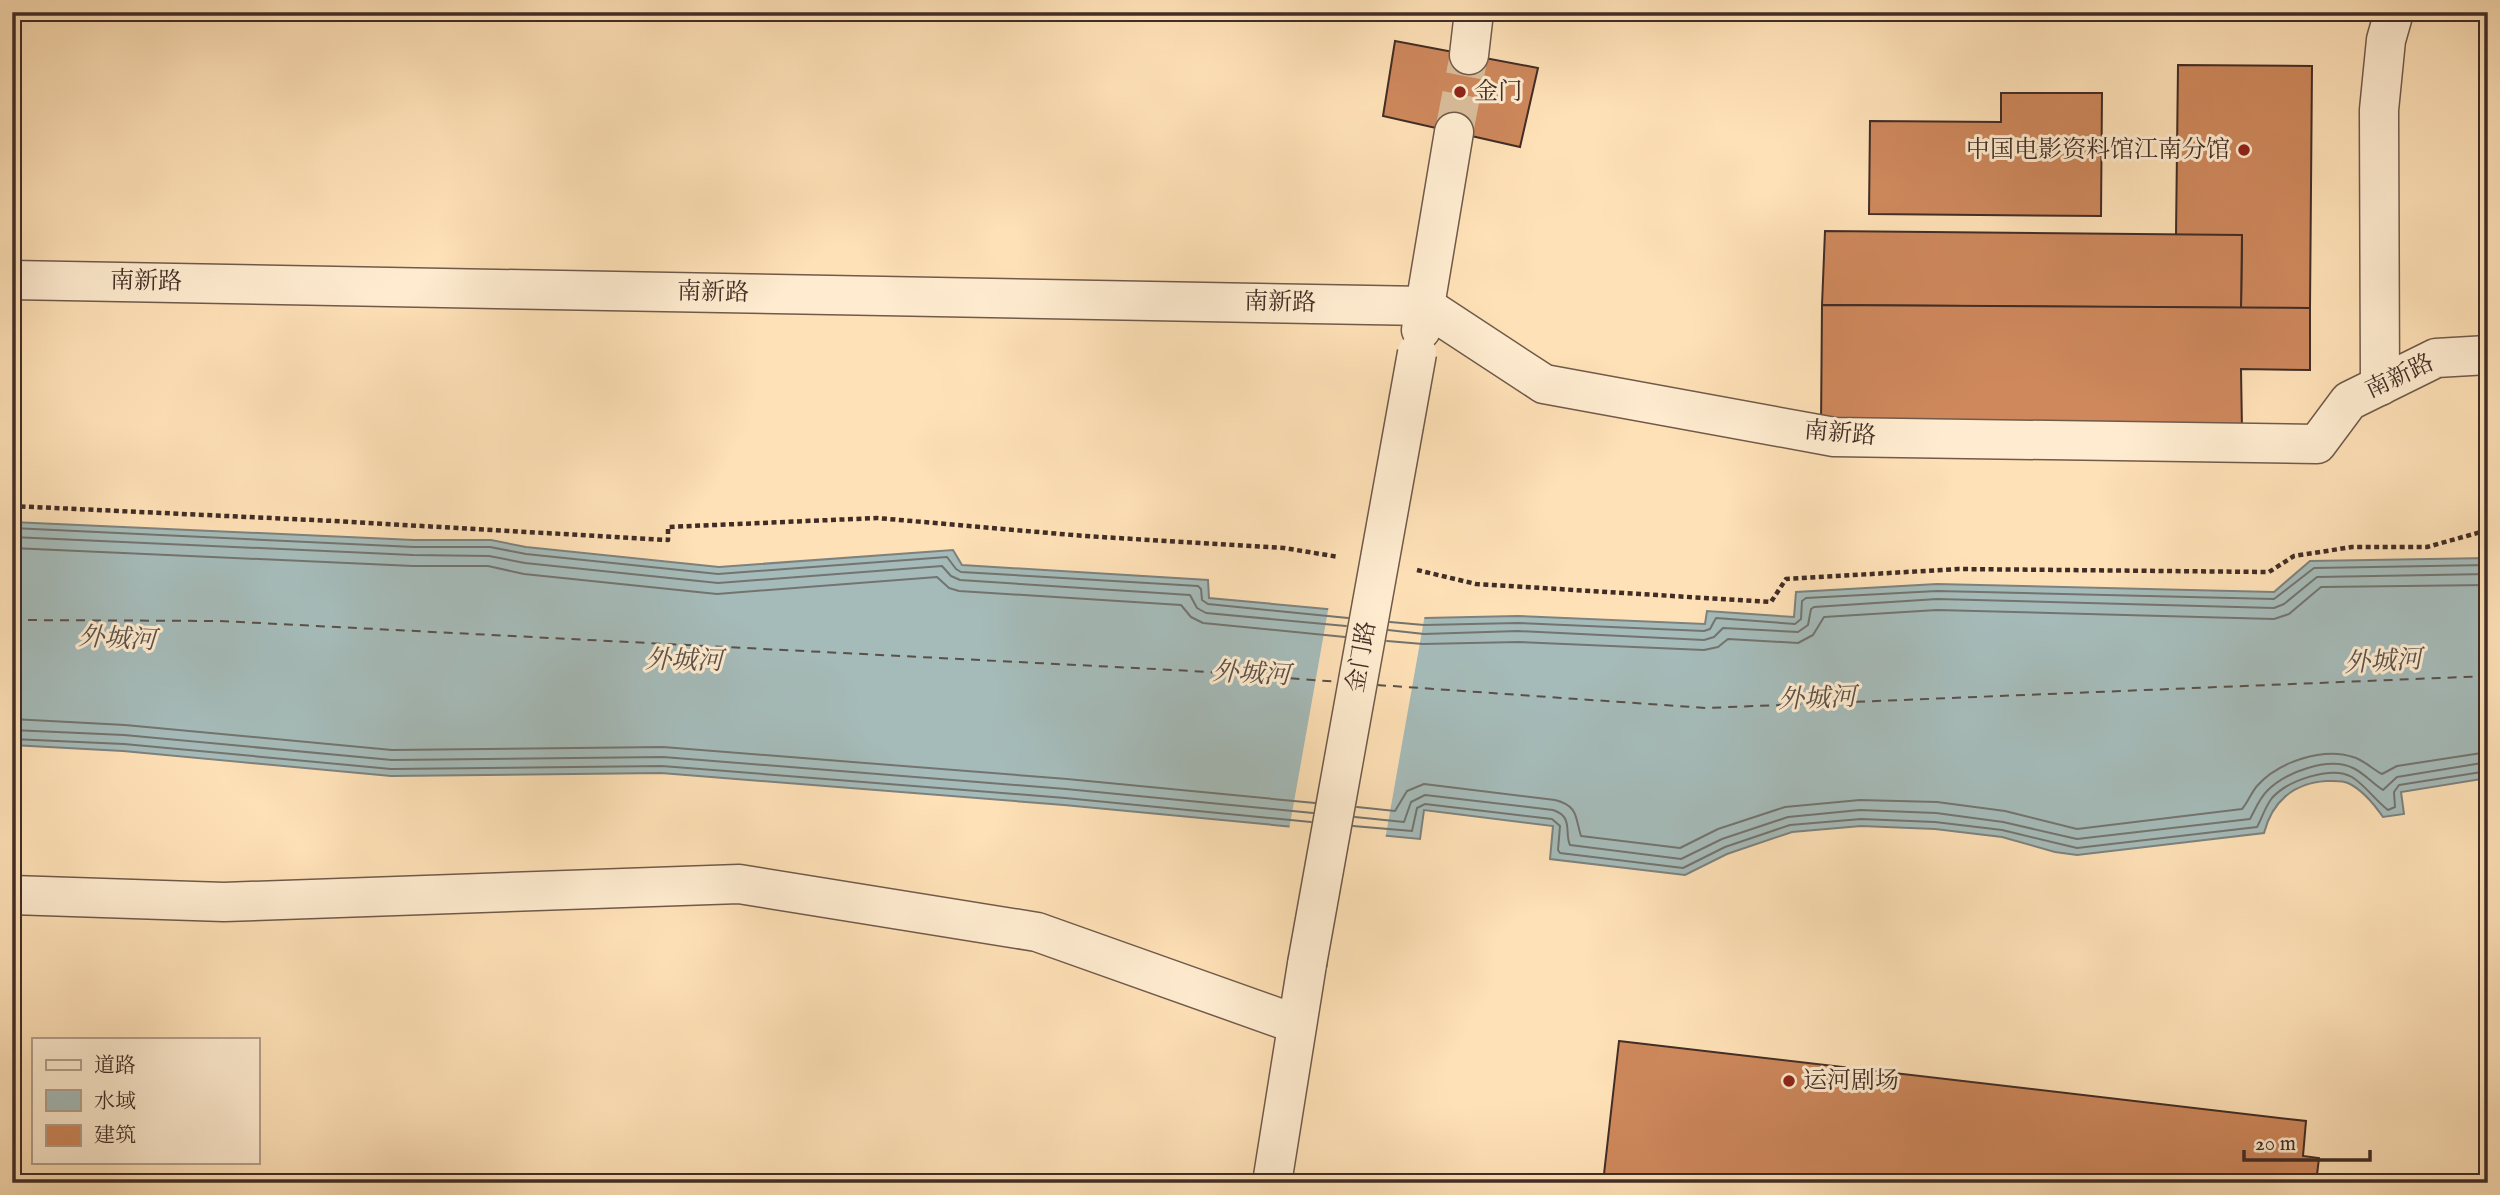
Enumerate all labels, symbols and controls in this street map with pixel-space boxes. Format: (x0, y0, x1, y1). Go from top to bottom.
place label: 金门 (1474, 77, 1522, 108)
marker: 金门 (1452, 84, 1468, 100)
place label: 中国电影资料馆江南分馆 (1966, 135, 2230, 166)
marker: 中国电影资料馆江南分馆 (2236, 142, 2252, 158)
street label: 南新路 (110, 266, 182, 298)
street label: 南新路 (677, 277, 749, 309)
street label: 南新路 (1244, 287, 1316, 319)
street label: 南新路 (2361, 348, 2439, 406)
street label: 南新路 (1803, 415, 1877, 453)
street label: 金门路 (1340, 619, 1384, 695)
water label: 外城河 (77, 620, 161, 658)
water label: 外城河 (2343, 643, 2427, 681)
water label: 外城河 (645, 644, 727, 678)
water label: 外城河 (1211, 655, 1295, 693)
water label: 外城河 (1777, 681, 1861, 717)
legend (32, 1038, 259, 1164)
text: 道路 (94, 1053, 136, 1080)
place label: 运河剧场 (1803, 1066, 1899, 1097)
marker: 运河剧场 (1781, 1073, 1797, 1089)
text: 水域 (94, 1089, 136, 1116)
scale bar (2244, 1118, 2370, 1162)
text: 建筑 (94, 1123, 136, 1150)
text: 20 m (2255, 1131, 2296, 1158)

